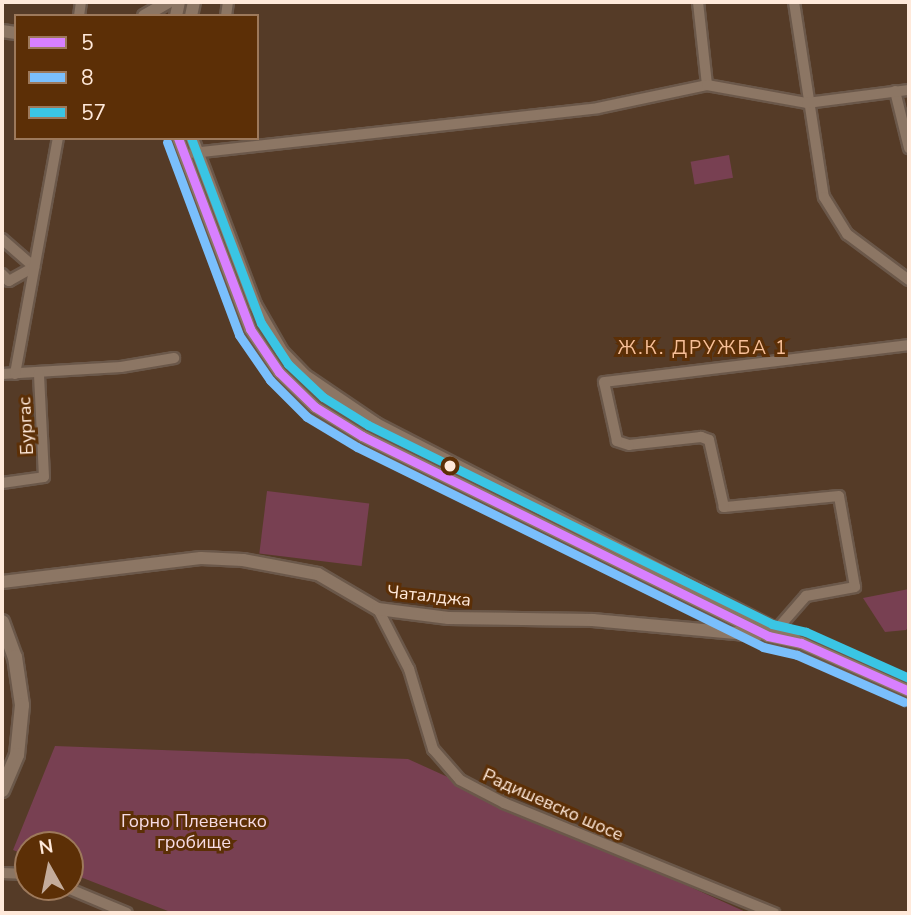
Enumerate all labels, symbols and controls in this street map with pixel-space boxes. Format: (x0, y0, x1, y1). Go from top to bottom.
legend (14, 14, 259, 140)
text: 5 (81, 29, 94, 57)
text: 8 (81, 64, 94, 92)
text: 57 (81, 99, 106, 127)
district label: Ж.К. ДРУЖБА 1 (619, 338, 787, 360)
street label: Бургас (14, 396, 38, 456)
unlabelled marker (443, 459, 457, 473)
street label: Чаталджа (386, 581, 472, 611)
street label: Радишевско шосе (479, 764, 627, 846)
park label: Горно Плевенско гробище (121, 811, 267, 854)
north arrow (14, 831, 84, 901)
text: N (37, 833, 55, 861)

